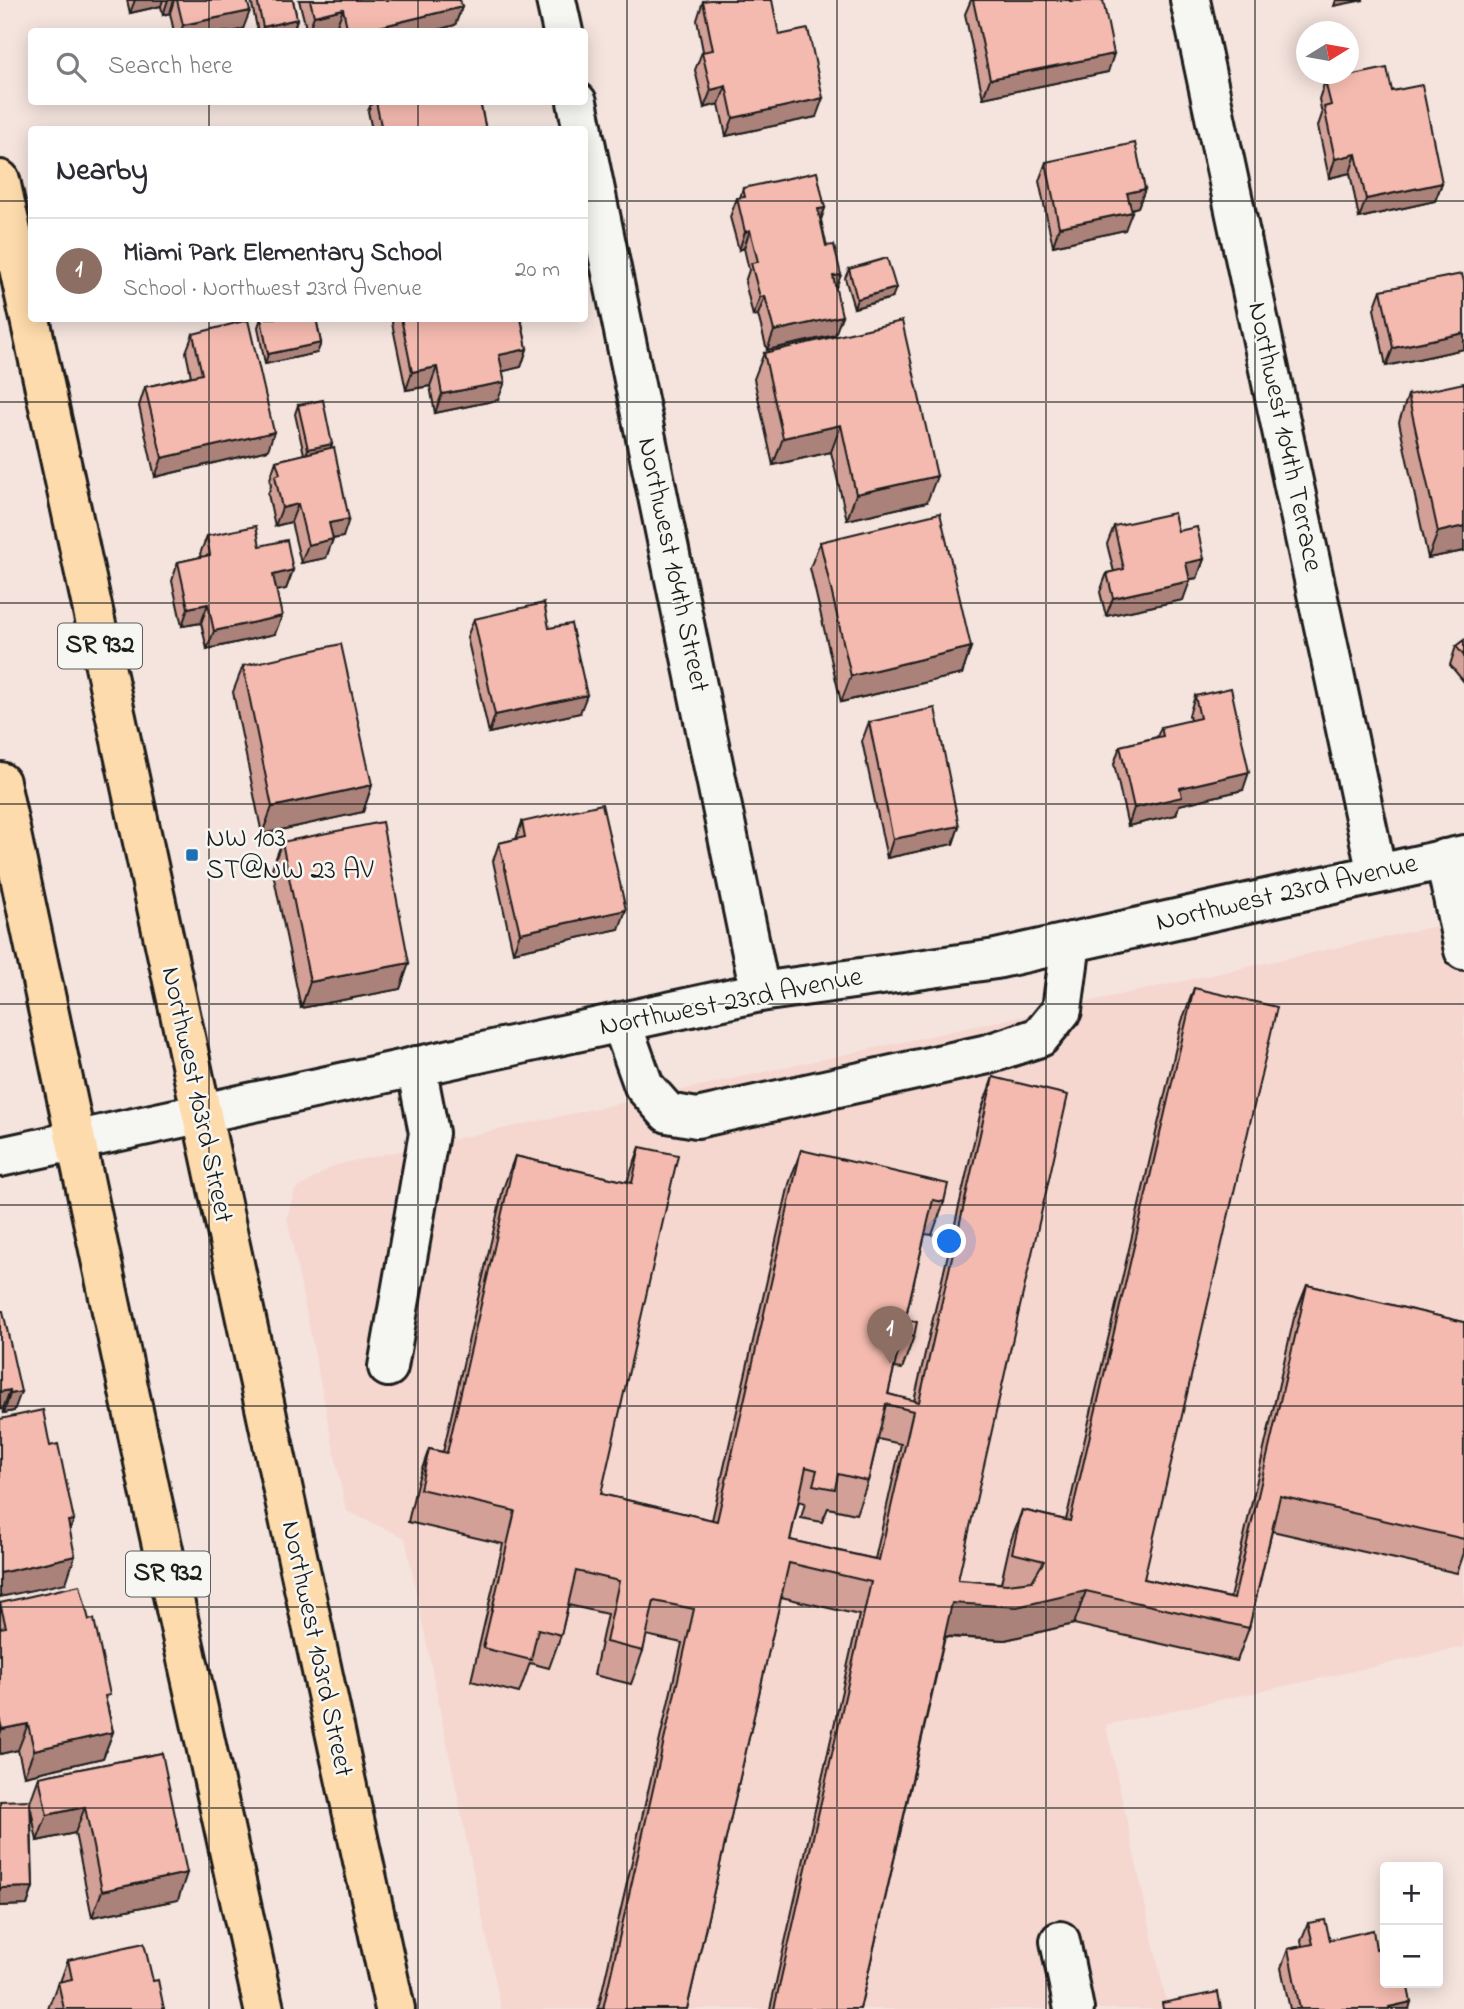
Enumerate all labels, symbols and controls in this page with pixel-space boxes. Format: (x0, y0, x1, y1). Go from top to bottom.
north arrow (1296, 21, 1359, 84)
search box (28, 28, 588, 105)
icon: search (52, 48, 90, 86)
text: Search here (108, 48, 233, 86)
text: Nearby (56, 150, 148, 194)
text: Miami Park Elementary School (123, 235, 442, 273)
text: 1 (75, 254, 83, 287)
text: 20 m (515, 254, 560, 287)
text: School · Northwest 23rd Avenue (123, 273, 422, 306)
street label: Northwest 104th Terrace (1235, 298, 1333, 576)
street label: Northwest 104th Street (625, 434, 719, 696)
road number: SR 932 (58, 624, 142, 668)
place label: NW 103 ST@NW 23 AV (206, 819, 374, 892)
street label: Northwest 23rd Avenue (1152, 844, 1422, 944)
marker: NW 103 ST@NW 23 AV (184, 847, 200, 863)
street label: Northwest 23rd Avenue (596, 957, 866, 1049)
street label: Northwest 103rd Street (149, 963, 243, 1227)
your location (932, 1224, 966, 1258)
pin: 1 (867, 1306, 913, 1364)
street label: Northwest 103rd Street (269, 1517, 363, 1781)
road number: SR 932 (126, 1552, 210, 1596)
map controls (1380, 1862, 1443, 1988)
button: + (1380, 1862, 1443, 1925)
button: − (1380, 1925, 1443, 1988)

